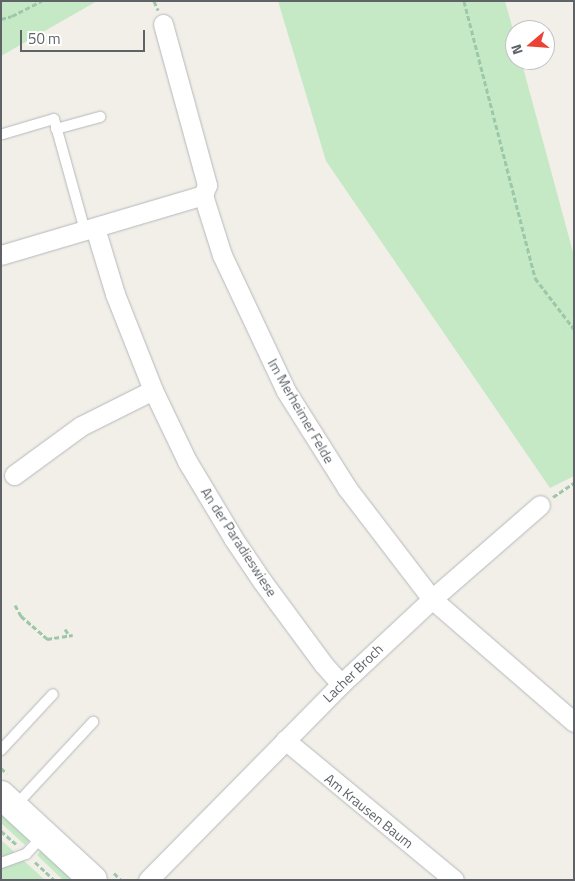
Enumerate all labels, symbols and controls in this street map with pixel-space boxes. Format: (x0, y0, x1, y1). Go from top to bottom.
scale bar (22, 20, 148, 52)
north arrow (505, 20, 555, 70)
text: 50 m (28, 27, 61, 50)
text: N (505, 42, 528, 57)
street label: Im Merheimer Felde (264, 356, 338, 466)
street label: An der Paradieswiese (197, 484, 281, 600)
street label: Lacher Broch (320, 640, 386, 706)
street label: Am Krausen Baum (321, 770, 417, 852)

